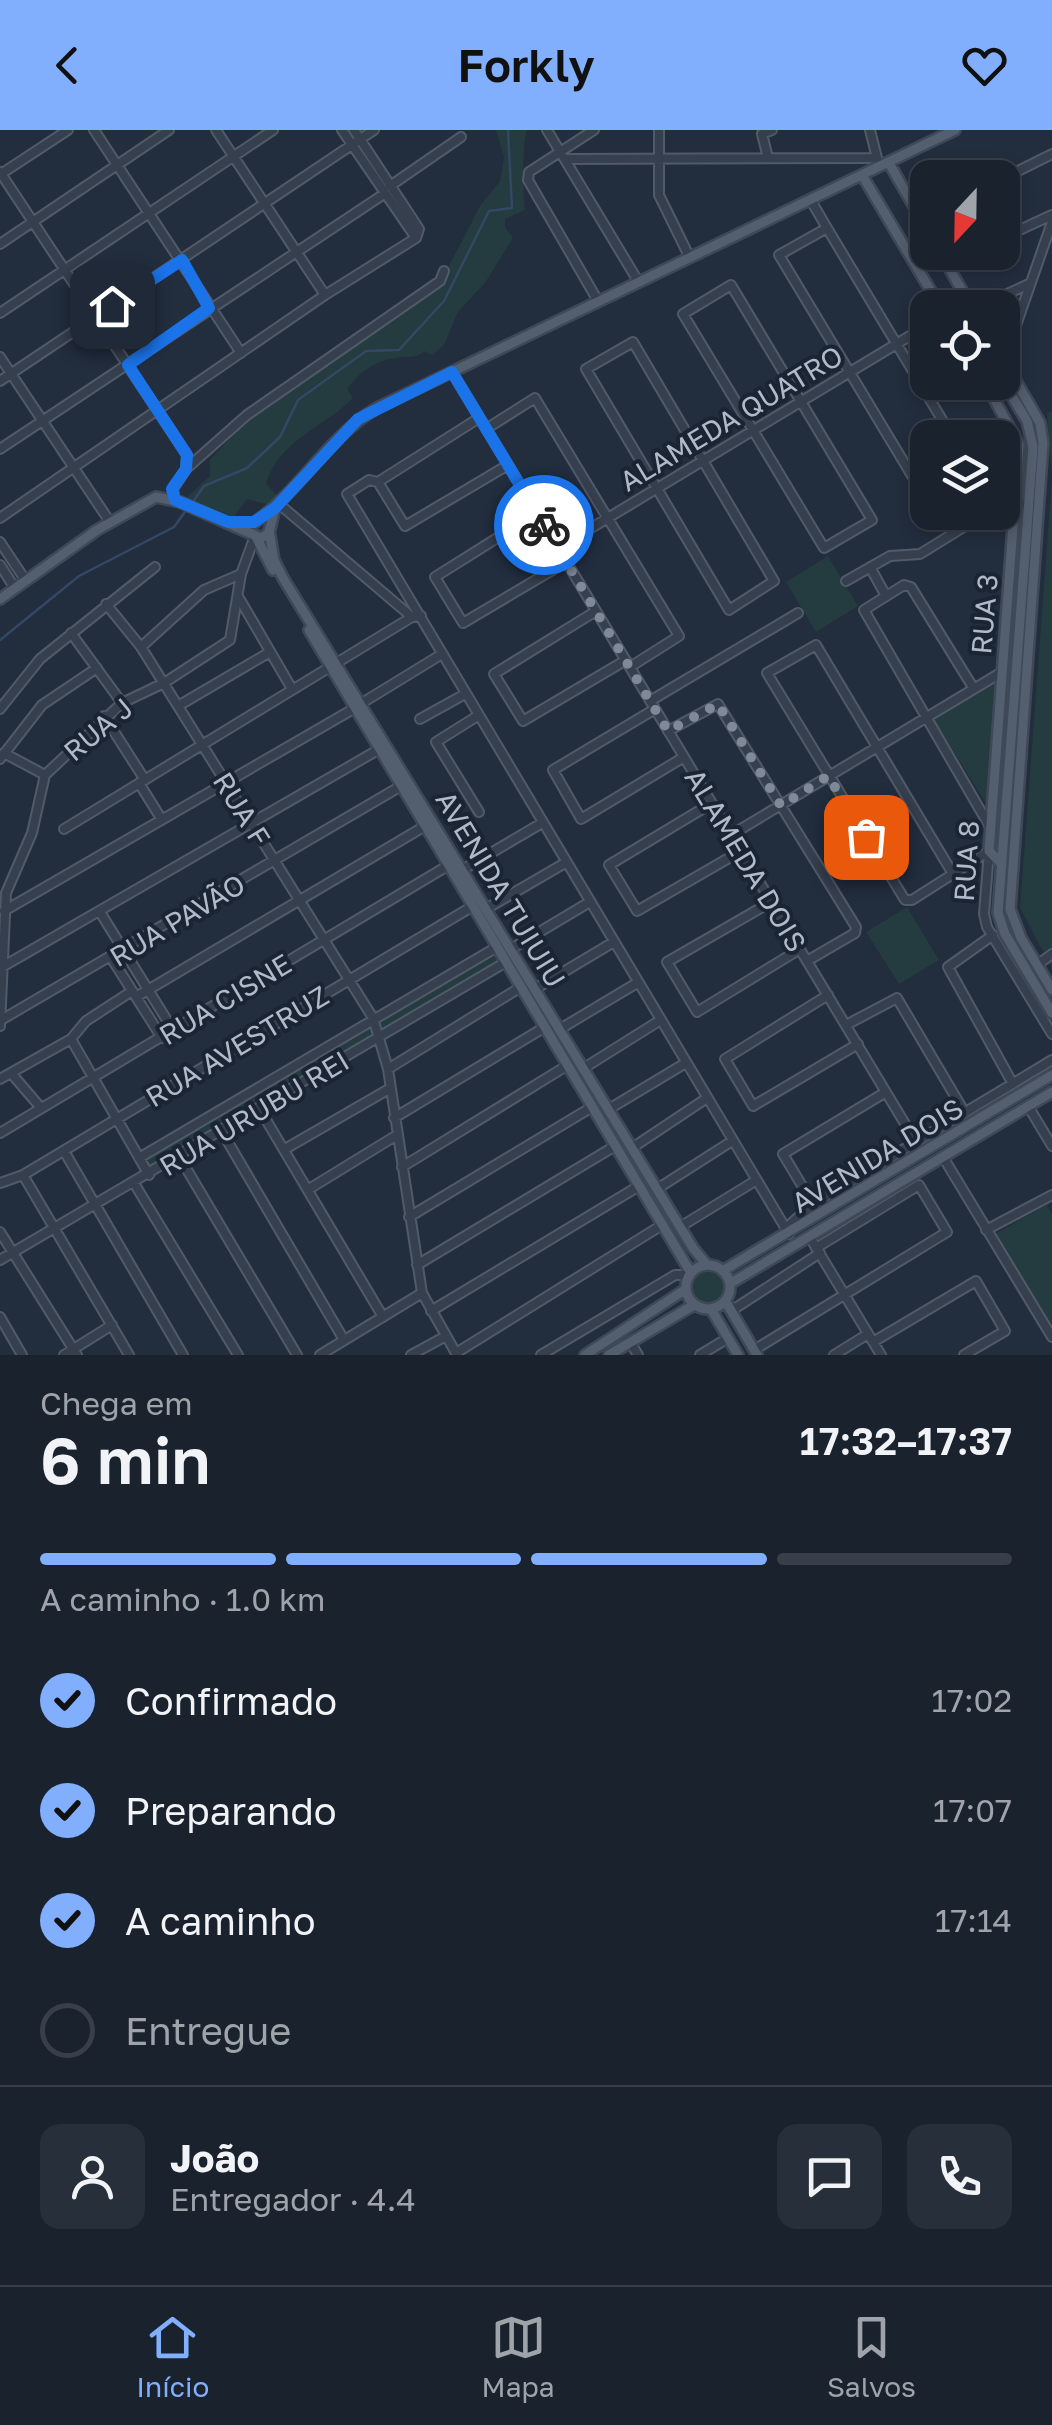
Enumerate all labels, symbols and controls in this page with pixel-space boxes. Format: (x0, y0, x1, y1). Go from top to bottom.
icon: back (40, 38, 95, 93)
text: Forkly (457, 38, 595, 92)
icon: heart (957, 38, 1012, 93)
north arrow (910, 160, 1020, 270)
map controls (910, 160, 1020, 530)
pin (70, 264, 155, 349)
icon: home (85, 279, 140, 334)
button: locate (910, 290, 1020, 400)
street label: ALAMEDA QUATRO (614, 338, 848, 498)
button: layers (910, 420, 1020, 530)
courier (494, 475, 594, 575)
icon: bike (517, 498, 572, 553)
street label: RUA 3 (964, 572, 1004, 656)
street label: RUA J (57, 691, 139, 767)
street label: ALAMEDA DOIS (678, 763, 814, 957)
street label: RUA F (207, 766, 277, 852)
street label: AVENIDA TUIUIU (429, 785, 573, 993)
pin (824, 795, 909, 880)
icon: bag (839, 810, 894, 865)
street label: RUA 8 (947, 819, 985, 903)
street label: RUA PAVÃO (104, 867, 250, 973)
street label: RUA CISNE (153, 947, 297, 1051)
street label: RUA AVESTRUZ (140, 978, 334, 1114)
street label: RUA URUBU REI (153, 1044, 355, 1182)
street label: AVENIDA DOIS (785, 1091, 969, 1219)
text: Chega em (40, 1384, 193, 1422)
text: 17:32–17:37 (800, 1418, 1012, 1463)
text: 6 min (40, 1420, 211, 1498)
text: A caminho · 1.0 km (40, 1580, 325, 1618)
icon: check (40, 1673, 95, 1728)
text: Confirmado (125, 1678, 337, 1723)
text: 17:02 (932, 1681, 1012, 1719)
icon: check (40, 1783, 95, 1838)
text: Preparando (125, 1788, 337, 1833)
text: 17:07 (933, 1791, 1012, 1829)
icon: check (40, 1893, 95, 1948)
text: A caminho (125, 1898, 316, 1943)
text: 17:14 (935, 1901, 1012, 1939)
text: Entregue (125, 2008, 291, 2053)
button: person (40, 2124, 145, 2229)
button: chat (777, 2124, 882, 2229)
button: phone (907, 2124, 1012, 2229)
text: João (170, 2135, 259, 2180)
text: Entregador · 4.4 (170, 2180, 416, 2218)
tab: Início (136, 2310, 209, 2403)
tab: Mapa (482, 2310, 555, 2403)
tab: Salvos (827, 2310, 916, 2403)

